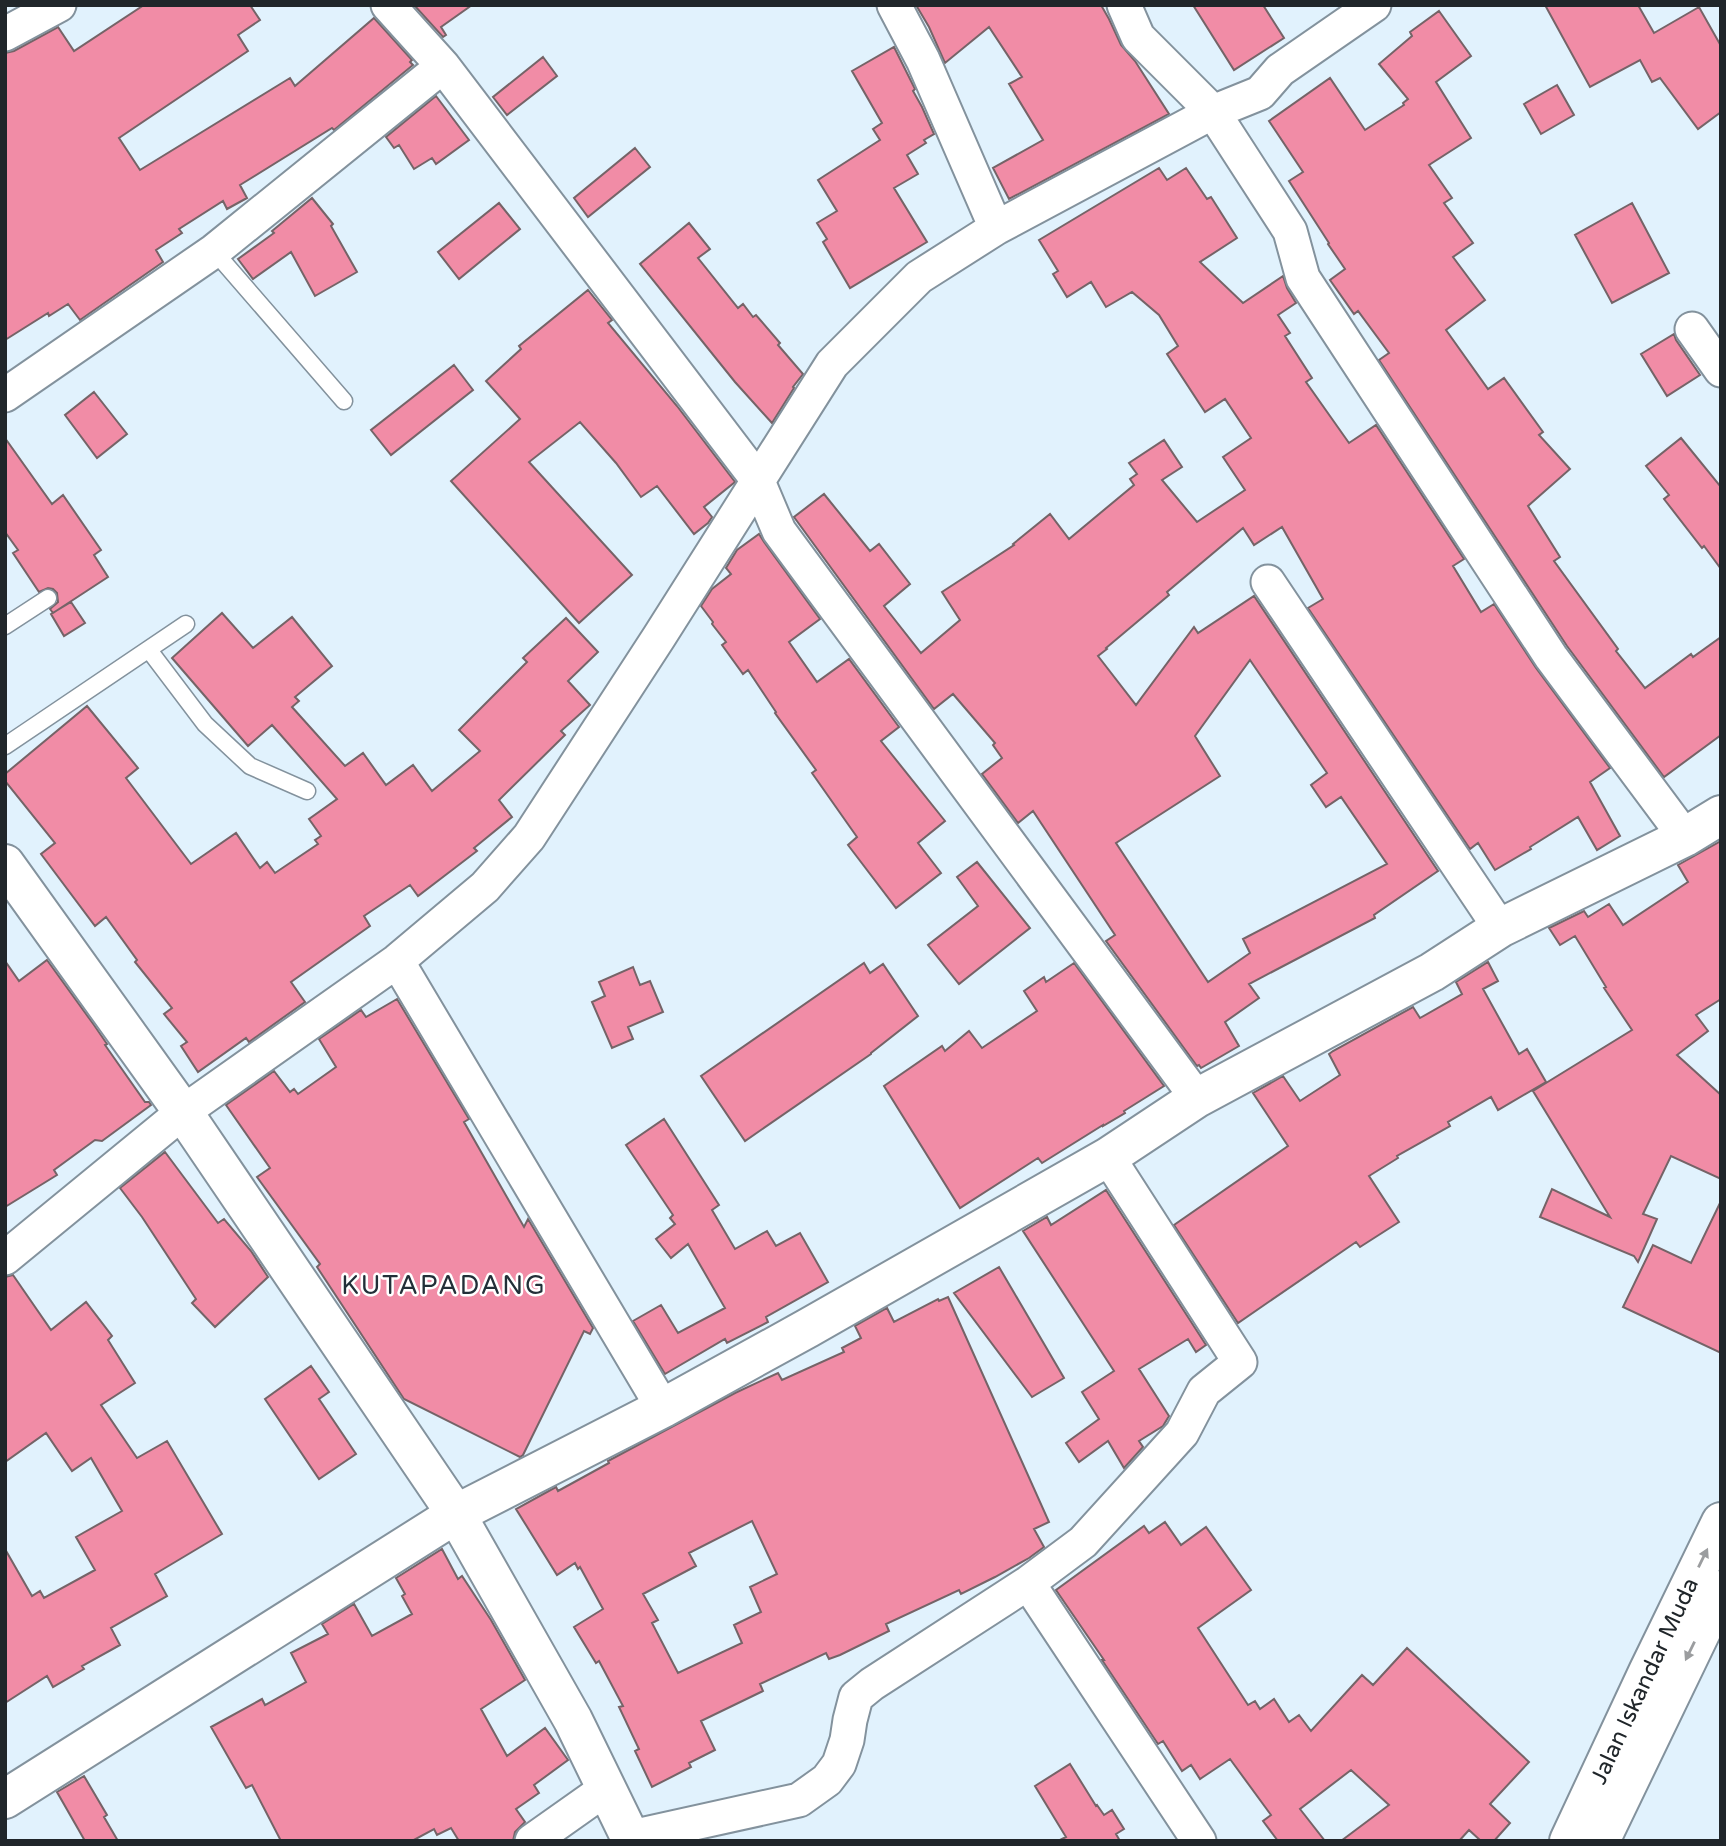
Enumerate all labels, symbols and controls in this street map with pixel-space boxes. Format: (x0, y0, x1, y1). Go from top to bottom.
district label: KUTAPADANG (341, 1270, 547, 1301)
one-way arrow (1698, 1548, 1709, 1568)
street label: Jalan Iskandar Muda (1585, 1573, 1705, 1789)
one-way arrow (1685, 1641, 1696, 1661)

